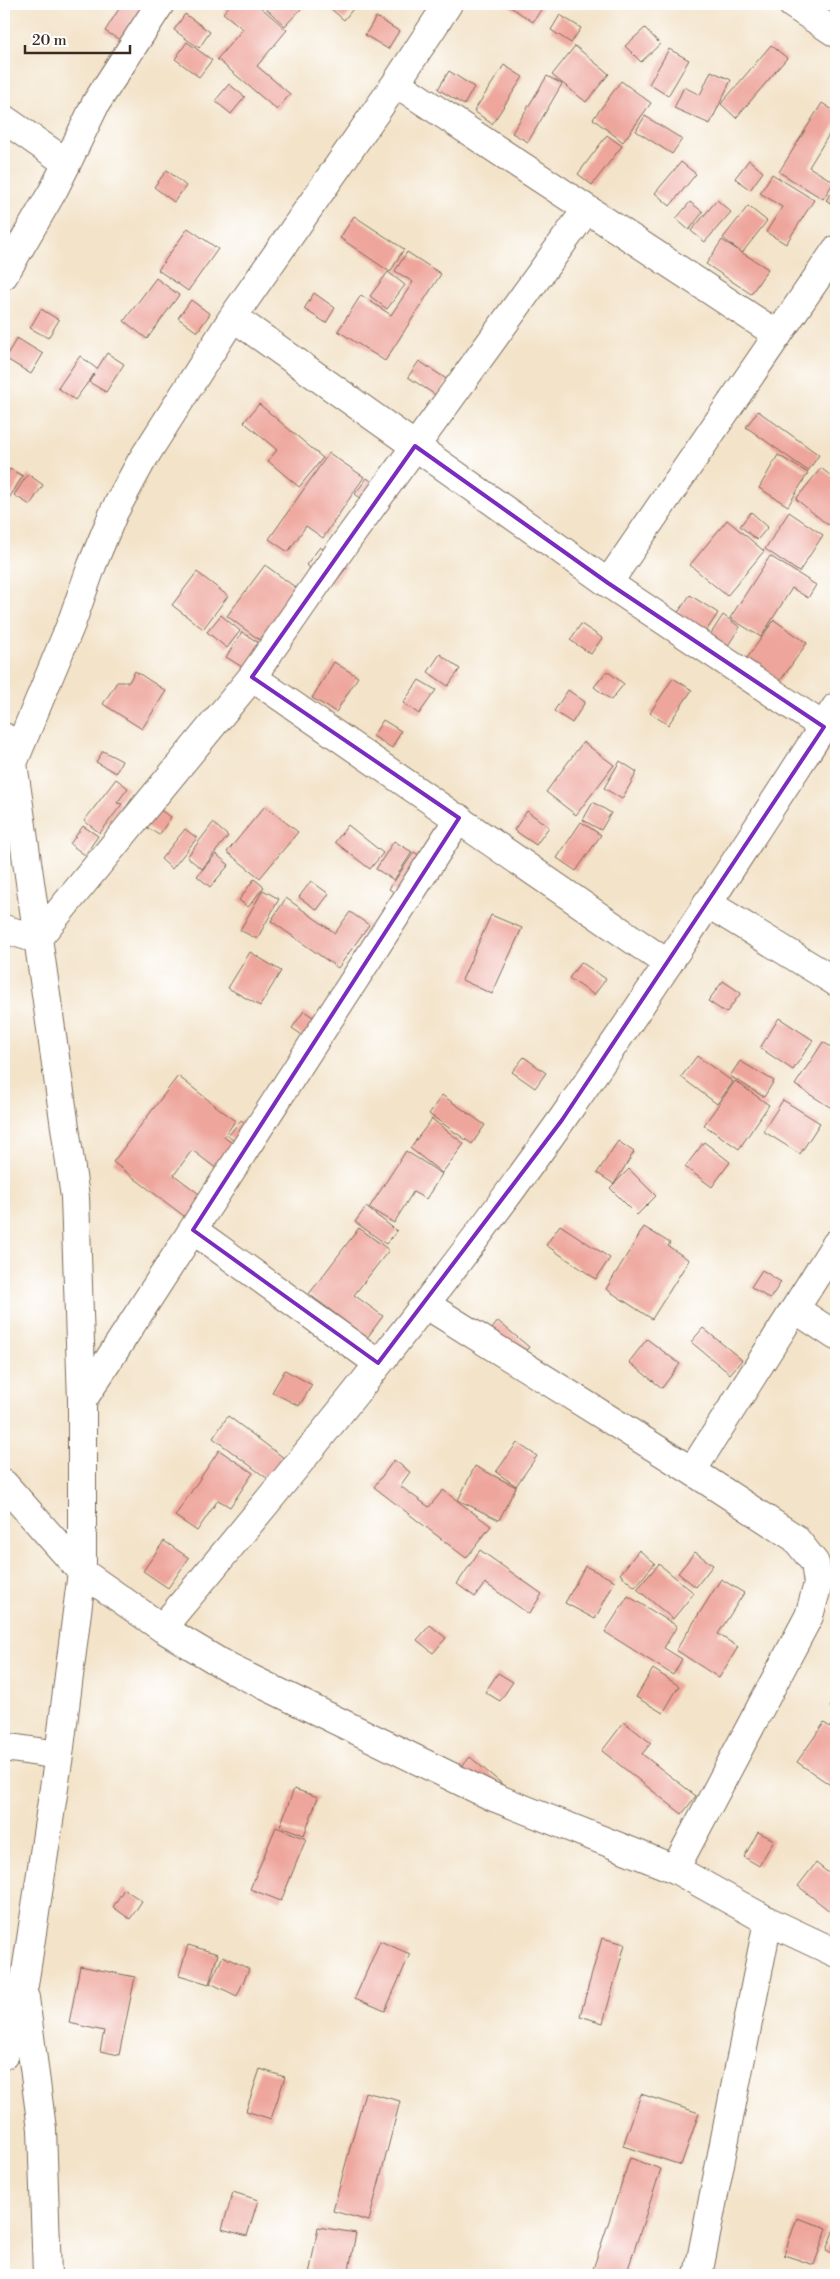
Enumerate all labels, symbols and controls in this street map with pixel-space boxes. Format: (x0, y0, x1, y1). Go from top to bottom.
scale bar (25, 22, 130, 54)
text: 20 m (32, 31, 67, 50)

